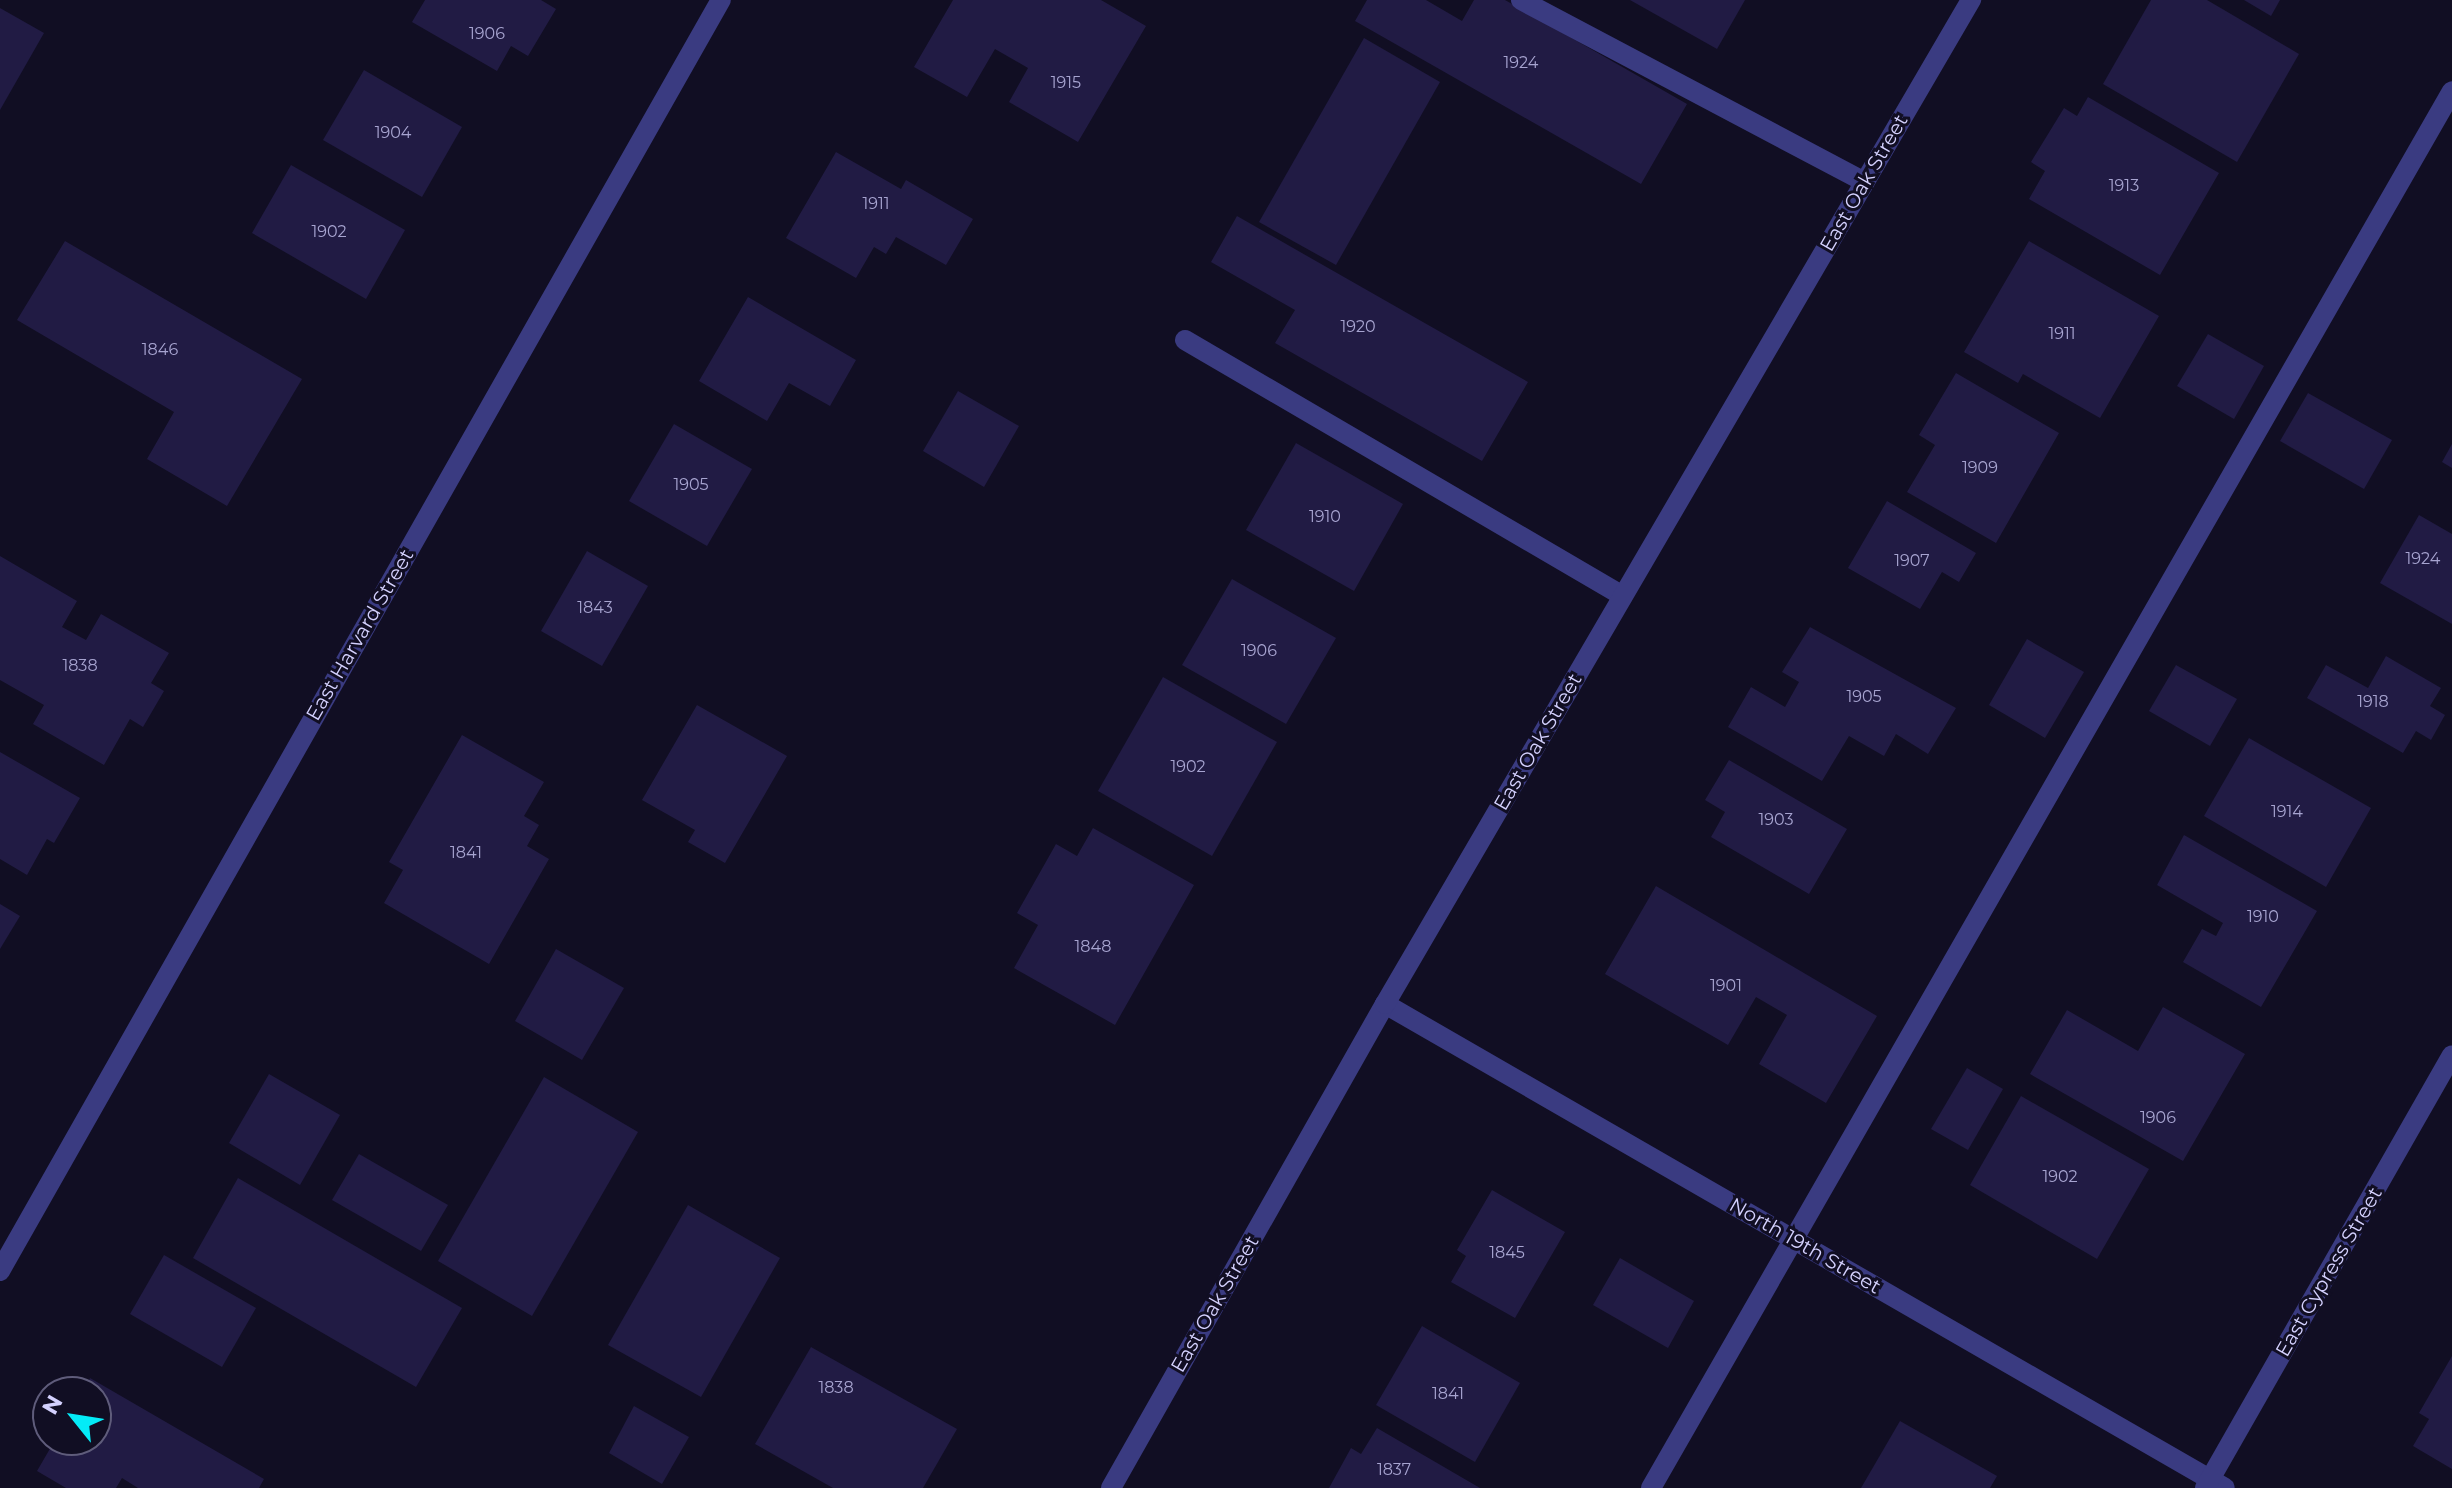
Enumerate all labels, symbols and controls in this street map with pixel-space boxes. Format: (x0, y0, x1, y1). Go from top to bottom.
house number: 1906 (469, 24, 505, 44)
house number: 1924 (1504, 53, 1538, 73)
house number: 1915 (1051, 73, 1081, 93)
street label: East Oak Street (1815, 110, 1913, 256)
house number: 1904 (375, 123, 411, 143)
house number: 1913 (2109, 176, 2139, 196)
house number: 1911 (862, 194, 890, 214)
house number: 1902 (311, 222, 347, 242)
house number: 1920 (1340, 317, 1376, 337)
house number: 1911 (2048, 324, 2076, 344)
house number: 1846 (142, 340, 178, 360)
house number: 1909 (1962, 458, 1998, 478)
house number: 1905 (673, 475, 709, 495)
house number: 1910 (1309, 507, 1341, 527)
street label: East Harvard Street (301, 545, 419, 725)
house number: 1924 (2406, 549, 2440, 569)
house number: 1907 (1894, 551, 1930, 571)
house number: 1843 (577, 598, 613, 618)
house number: 1906 (1241, 641, 1277, 661)
house number: 1838 (62, 656, 98, 676)
street label: East Oak Street (1489, 669, 1587, 815)
house number: 1905 (1846, 687, 1882, 707)
house number: 1918 (2357, 692, 2389, 712)
house number: 1902 (1170, 757, 1206, 777)
house number: 1914 (2271, 802, 2303, 822)
house number: 1903 (1759, 810, 1793, 830)
house number: 1841 (450, 843, 482, 863)
house number: 1910 (2247, 907, 2279, 927)
house number: 1848 (1075, 937, 1111, 957)
house number: 1901 (1710, 976, 1742, 996)
house number: 1906 (2140, 1108, 2176, 1128)
house number: 1902 (2042, 1167, 2078, 1187)
street label: East Cypress Street (2271, 1183, 2387, 1361)
street label: North 19th Street (1725, 1193, 1885, 1299)
street label: East Oak Street (1166, 1231, 1264, 1377)
house number: 1845 (1489, 1243, 1525, 1263)
north arrow (32, 1376, 112, 1456)
house number: 1838 (818, 1378, 854, 1398)
house number: 1841 (1432, 1384, 1464, 1404)
text: N (36, 1390, 69, 1419)
house number: 1837 (1377, 1460, 1411, 1480)

